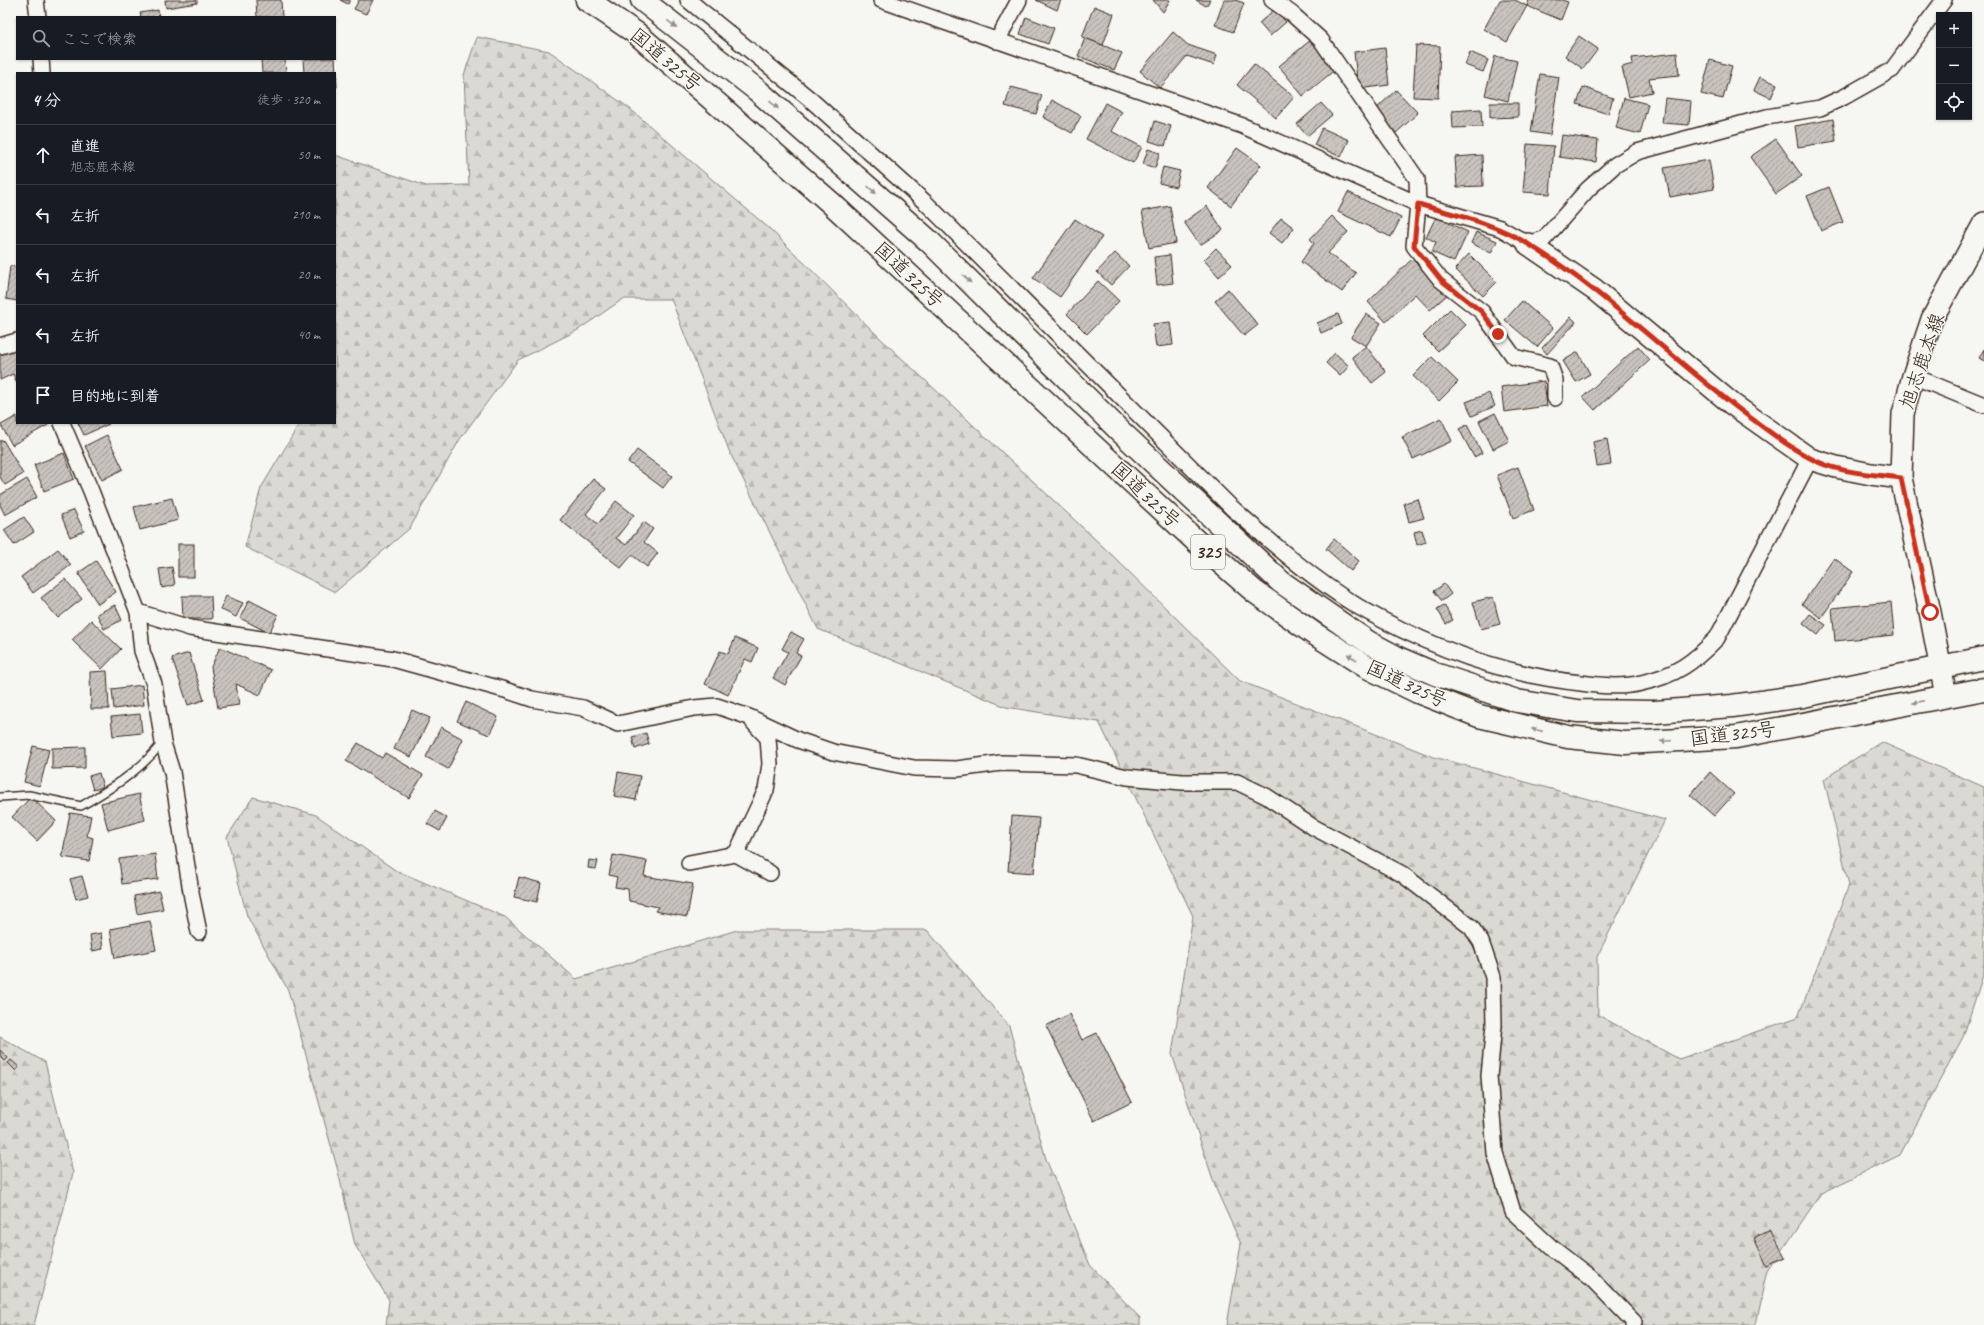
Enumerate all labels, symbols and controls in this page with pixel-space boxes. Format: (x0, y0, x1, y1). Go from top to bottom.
map controls (1936, 12, 1972, 120)
button: + (1936, 12, 1972, 48)
search box (16, 16, 336, 60)
one-way arrow (667, 20, 678, 28)
street label: 国道325号 (625, 22, 707, 98)
icon: search (30, 27, 52, 49)
text: ここで検索 (62, 30, 137, 49)
button: − (1936, 48, 1972, 84)
button: locate (1936, 84, 1972, 120)
text: 4 分 (32, 90, 61, 111)
text: 徒歩 · 320 m (257, 92, 320, 108)
one-way arrow (769, 100, 779, 110)
text: 直進 (70, 137, 100, 156)
icon: ahead (32, 144, 54, 166)
text: 50 m (298, 147, 320, 163)
text: 旭志鹿本線 (70, 159, 135, 175)
one-way arrow (867, 186, 877, 195)
icon: left (32, 204, 54, 226)
text: 左折 (70, 207, 100, 226)
text: 210 m (292, 207, 320, 223)
street label: 国道325号 (869, 236, 949, 314)
icon: left (32, 264, 54, 286)
text: 左折 (70, 267, 100, 286)
text: 20 m (298, 267, 320, 283)
one-way arrow (962, 274, 972, 284)
street label: 旭志鹿本線 (1894, 310, 1950, 412)
icon: left (32, 324, 54, 346)
route end (1489, 325, 1507, 343)
text: 左折 (70, 327, 100, 346)
text: 40 m (298, 327, 320, 343)
icon: arrive (32, 384, 54, 406)
text: 目的地に到着 (70, 387, 160, 406)
street label: 国道325号 (1106, 456, 1186, 534)
road number: 325 (1191, 535, 1225, 569)
route start (1921, 603, 1939, 621)
one-way arrow (1346, 654, 1358, 661)
street label: 国道325号 (1362, 654, 1452, 714)
one-way arrow (1912, 699, 1924, 705)
street label: 国道325号 (1688, 716, 1778, 752)
one-way arrow (1531, 726, 1543, 732)
one-way arrow (1660, 738, 1672, 745)

